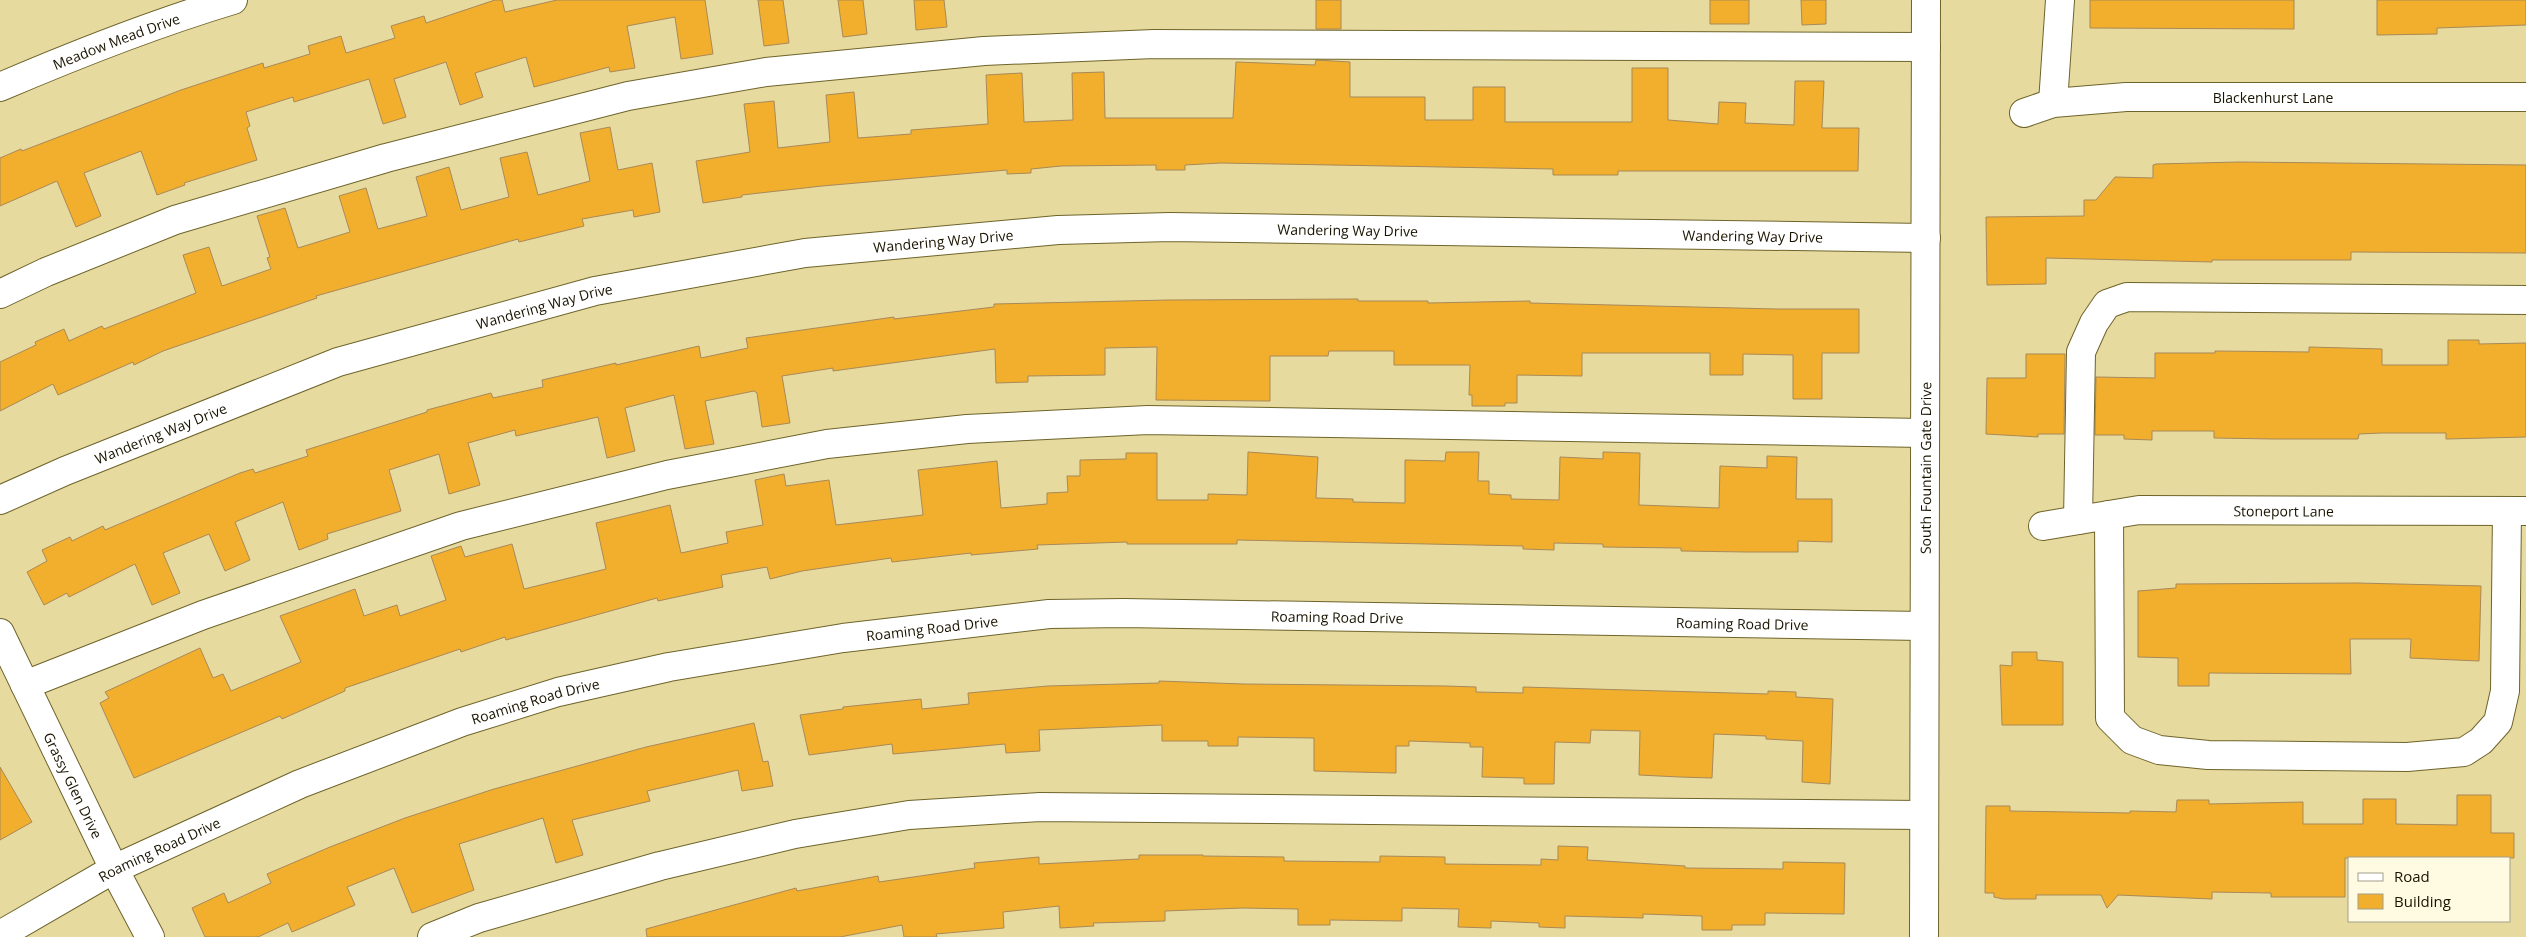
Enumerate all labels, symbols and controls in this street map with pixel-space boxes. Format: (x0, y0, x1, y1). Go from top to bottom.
street label: Meadow Mead Drive (50, 8, 182, 73)
street label: Blackenhurst Lane (2213, 88, 2334, 107)
street label: Wandering Way Drive (1277, 219, 1418, 240)
street label: Wandering Way Drive (872, 225, 1014, 256)
street label: Wandering Way Drive (1682, 225, 1823, 246)
street label: Wandering Way Drive (474, 279, 614, 333)
street label: South Fountain Gate Drive (1915, 382, 1935, 554)
street label: Wandering Way Drive (92, 398, 229, 468)
street label: Stoneport Lane (2233, 501, 2334, 520)
street label: Roaming Road Drive (1271, 606, 1404, 627)
street label: Roaming Road Drive (865, 611, 999, 645)
street label: Roaming Road Drive (1676, 612, 1809, 634)
street label: Roaming Road Drive (469, 673, 601, 728)
street label: Grassy Glen Drive (40, 729, 107, 842)
street label: Roaming Road Drive (95, 812, 223, 886)
legend (2348, 857, 2511, 922)
text: Road (2394, 866, 2430, 886)
text: Building (2394, 891, 2451, 911)

